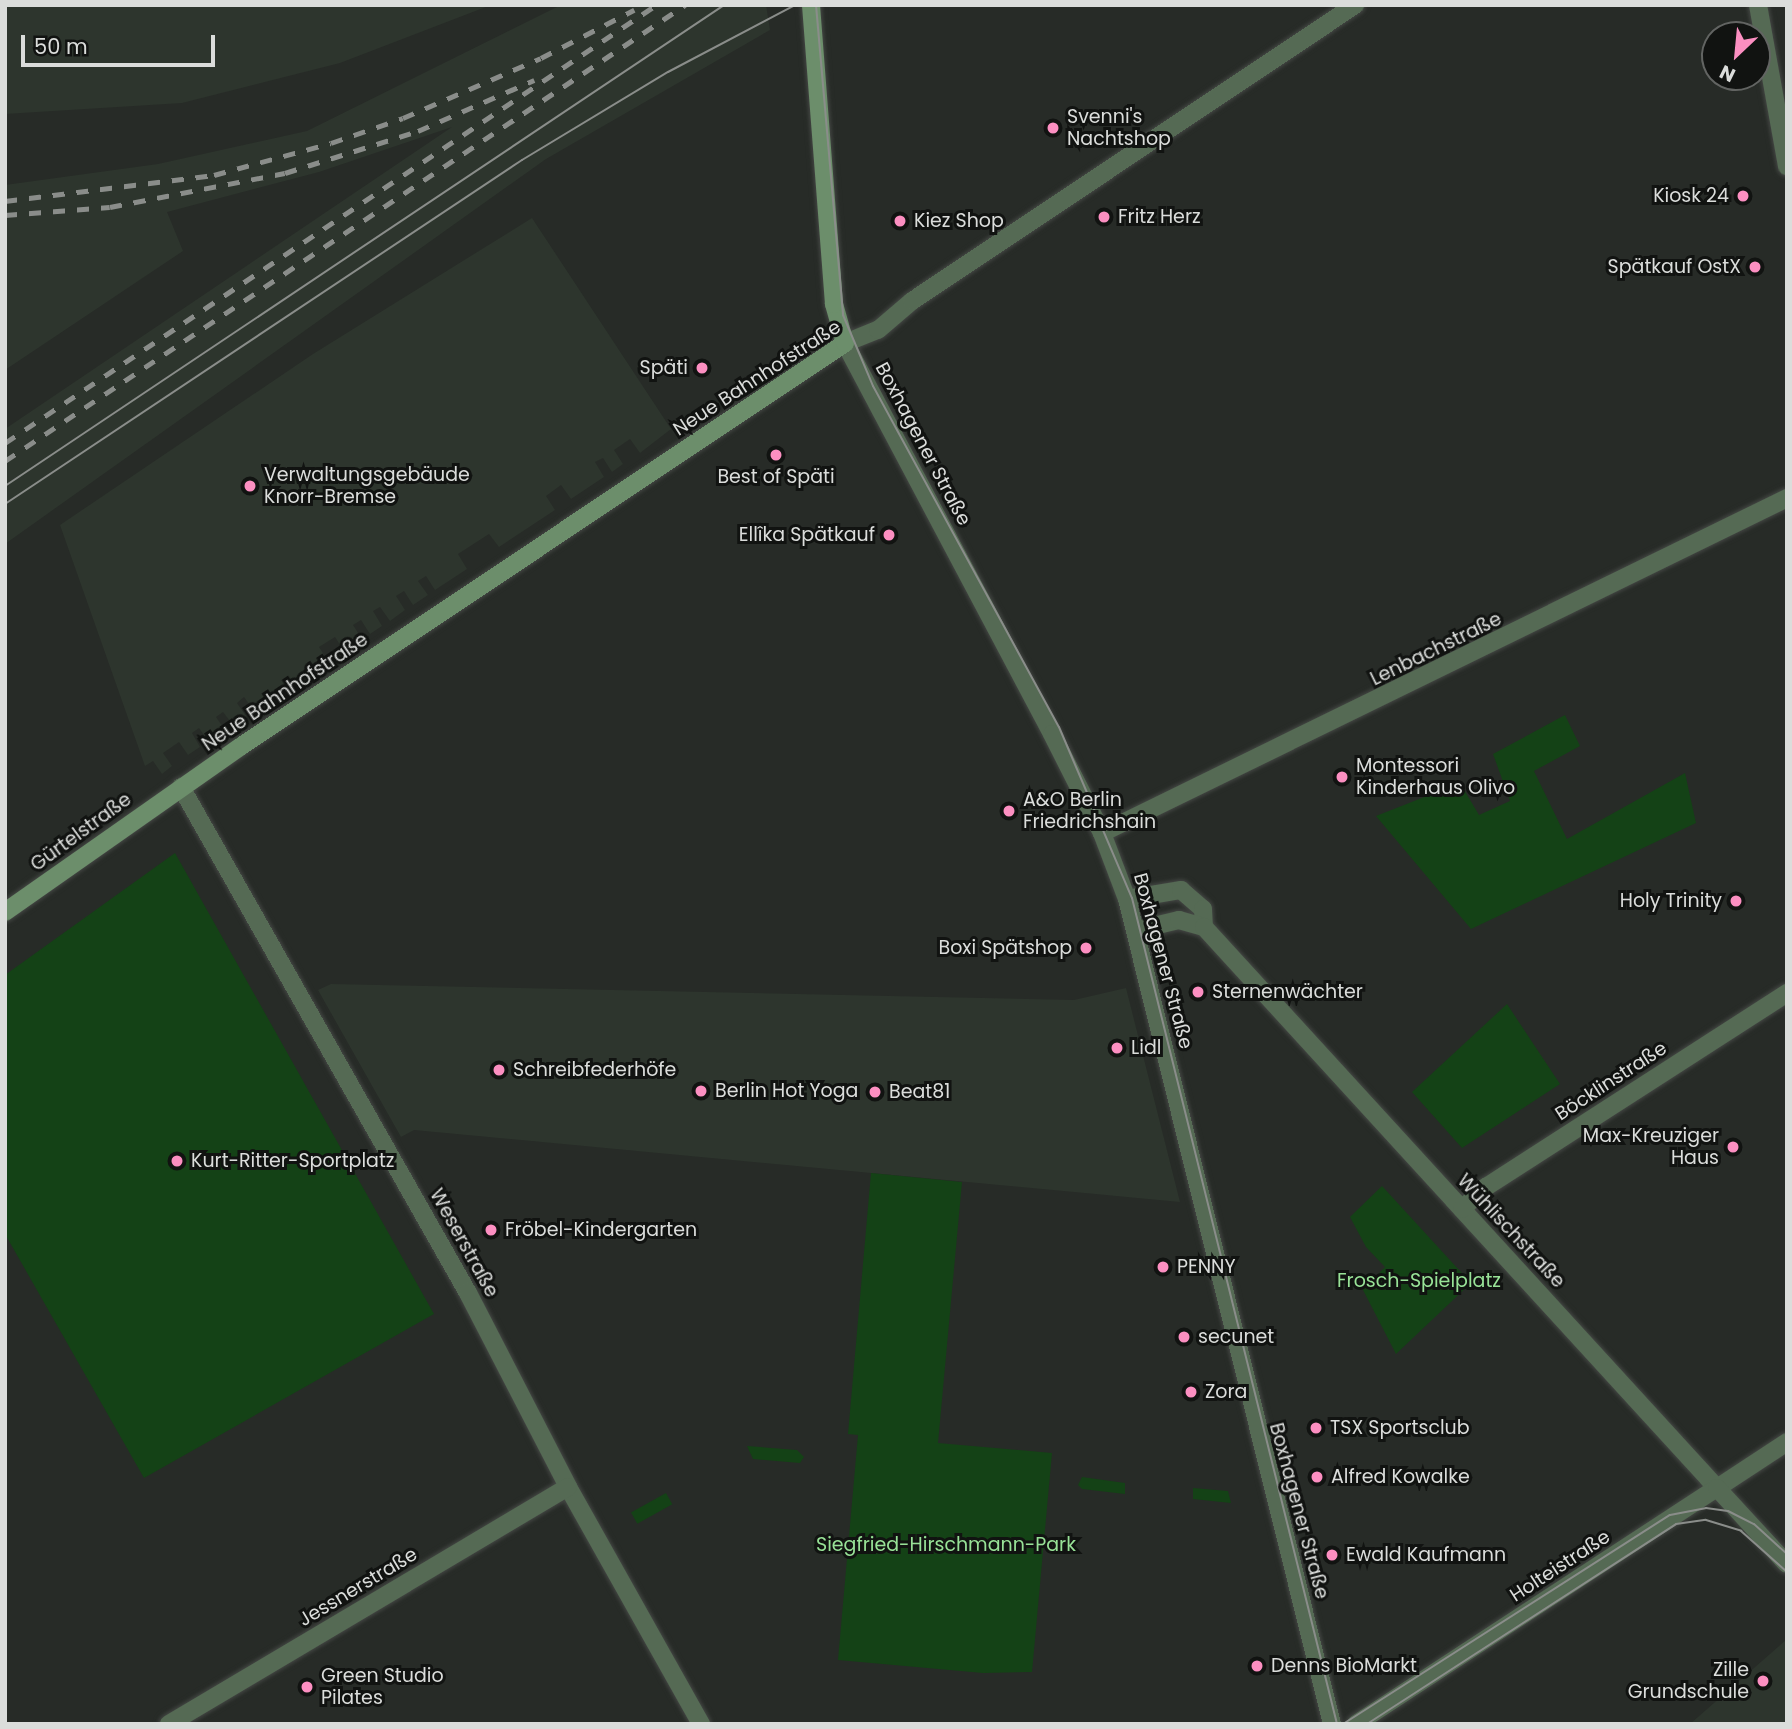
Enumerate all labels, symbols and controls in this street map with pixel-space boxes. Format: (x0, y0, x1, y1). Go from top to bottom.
scale bar (24, 21, 219, 65)
north arrow (1701, 21, 1771, 91)
text: 50 m (34, 32, 88, 61)
text: N (1715, 58, 1740, 89)
place label: Svenni's Nachtshop (1067, 106, 1171, 150)
marker: Svenni's Nachtshop (1045, 120, 1061, 136)
place label: Kiosk 24 (1653, 185, 1729, 207)
marker: Kiosk 24 (1735, 188, 1751, 204)
place label: Fritz Herz (1118, 206, 1201, 228)
marker: Fritz Herz (1096, 209, 1112, 225)
place label: Kiez Shop (914, 210, 1004, 232)
marker: Kiez Shop (892, 213, 908, 229)
place label: Spätkauf OstX (1608, 256, 1741, 278)
marker: Spätkauf OstX (1747, 259, 1763, 275)
street label: Neue Bahnhofstraße (669, 315, 845, 441)
place label: Späti (640, 357, 688, 379)
street label: Boxhagener Straße (870, 359, 976, 529)
marker: Späti (694, 360, 710, 376)
marker: Best of Späti (768, 447, 784, 463)
place label: Verwaltungsgebäude Knorr-Bremse (264, 464, 470, 508)
place label: Best of Späti (717, 466, 835, 488)
marker: Verwaltungsgebäude Knorr-Bremse (242, 478, 258, 494)
place label: Ellîka Spätkauf (739, 524, 875, 546)
marker: Ellîka Spätkauf (881, 527, 897, 543)
street label: Lenbachstraße (1367, 607, 1505, 691)
street label: Neue Bahnhofstraße (198, 628, 372, 756)
place label: Montessori Kinderhaus Olivo (1356, 755, 1515, 799)
marker: Montessori Kinderhaus Olivo (1334, 769, 1350, 785)
street label: Gürtelstraße (26, 788, 136, 876)
place label: A&O Berlin Friedrichshain (1023, 789, 1156, 833)
marker: A&O Berlin Friedrichshain (1001, 803, 1017, 819)
street label: Boxhagener Straße (1129, 870, 1197, 1052)
place label: Holy Trinity (1620, 890, 1722, 912)
marker: Holy Trinity (1728, 893, 1744, 909)
place label: Boxi Spätshop (939, 937, 1072, 959)
marker: Boxi Spätshop (1078, 940, 1094, 956)
place label: Sternenwächter (1212, 981, 1363, 1003)
marker: Sternenwächter (1190, 984, 1206, 1000)
place label: Lidl (1131, 1037, 1161, 1059)
street label: Böcklinstraße (1551, 1037, 1671, 1125)
marker: Lidl (1109, 1040, 1125, 1056)
place label: Schreibfederhöfe (513, 1059, 676, 1081)
marker: Schreibfederhöfe (491, 1062, 507, 1078)
place label: Berlin Hot Yoga (715, 1080, 858, 1102)
place label: Beat81 (889, 1081, 950, 1103)
marker: Berlin Hot Yoga (693, 1083, 709, 1099)
marker: Beat81 (867, 1084, 883, 1100)
place label: Max-Kreuziger Haus (1583, 1125, 1719, 1169)
marker: Max-Kreuziger Haus (1725, 1139, 1741, 1155)
place label: Kurt-Ritter-Sportplatz (191, 1150, 394, 1172)
marker: Kurt-Ritter-Sportplatz (169, 1153, 185, 1169)
street label: Wühlischstraße (1452, 1169, 1570, 1293)
street label: Weserstraße (425, 1185, 503, 1301)
place label: Fröbel-Kindergarten (505, 1219, 697, 1241)
marker: Fröbel-Kindergarten (483, 1222, 499, 1238)
place label: PENNY (1177, 1256, 1236, 1278)
marker: PENNY (1155, 1259, 1171, 1275)
park label: Frosch-Spielplatz (1337, 1270, 1501, 1292)
place label: secunet (1198, 1326, 1274, 1348)
marker: secunet (1176, 1329, 1192, 1345)
place label: Zora (1205, 1381, 1247, 1403)
marker: Zora (1183, 1384, 1199, 1400)
place label: TSX Sportsclub (1330, 1417, 1470, 1439)
street label: Boxhagener Straße (1265, 1420, 1333, 1602)
marker: TSX Sportsclub (1308, 1420, 1324, 1436)
place label: Alfred Kowalke (1331, 1466, 1470, 1488)
marker: Alfred Kowalke (1309, 1469, 1325, 1485)
street label: Holteistraße (1506, 1525, 1614, 1607)
park label: Siegfried-Hirschmann-Park (816, 1534, 1076, 1556)
street label: Jessnerstraße (295, 1543, 421, 1631)
place label: Ewald Kaufmann (1346, 1544, 1506, 1566)
marker: Ewald Kaufmann (1324, 1547, 1340, 1563)
place label: Denns BioMarkt (1271, 1655, 1417, 1677)
marker: Denns BioMarkt (1249, 1658, 1265, 1674)
place label: Zille Grundschule (1628, 1659, 1749, 1703)
place label: Green Studio Pilates (321, 1665, 444, 1709)
marker: Zille Grundschule (1755, 1673, 1771, 1689)
marker: Green Studio Pilates (299, 1679, 315, 1695)

